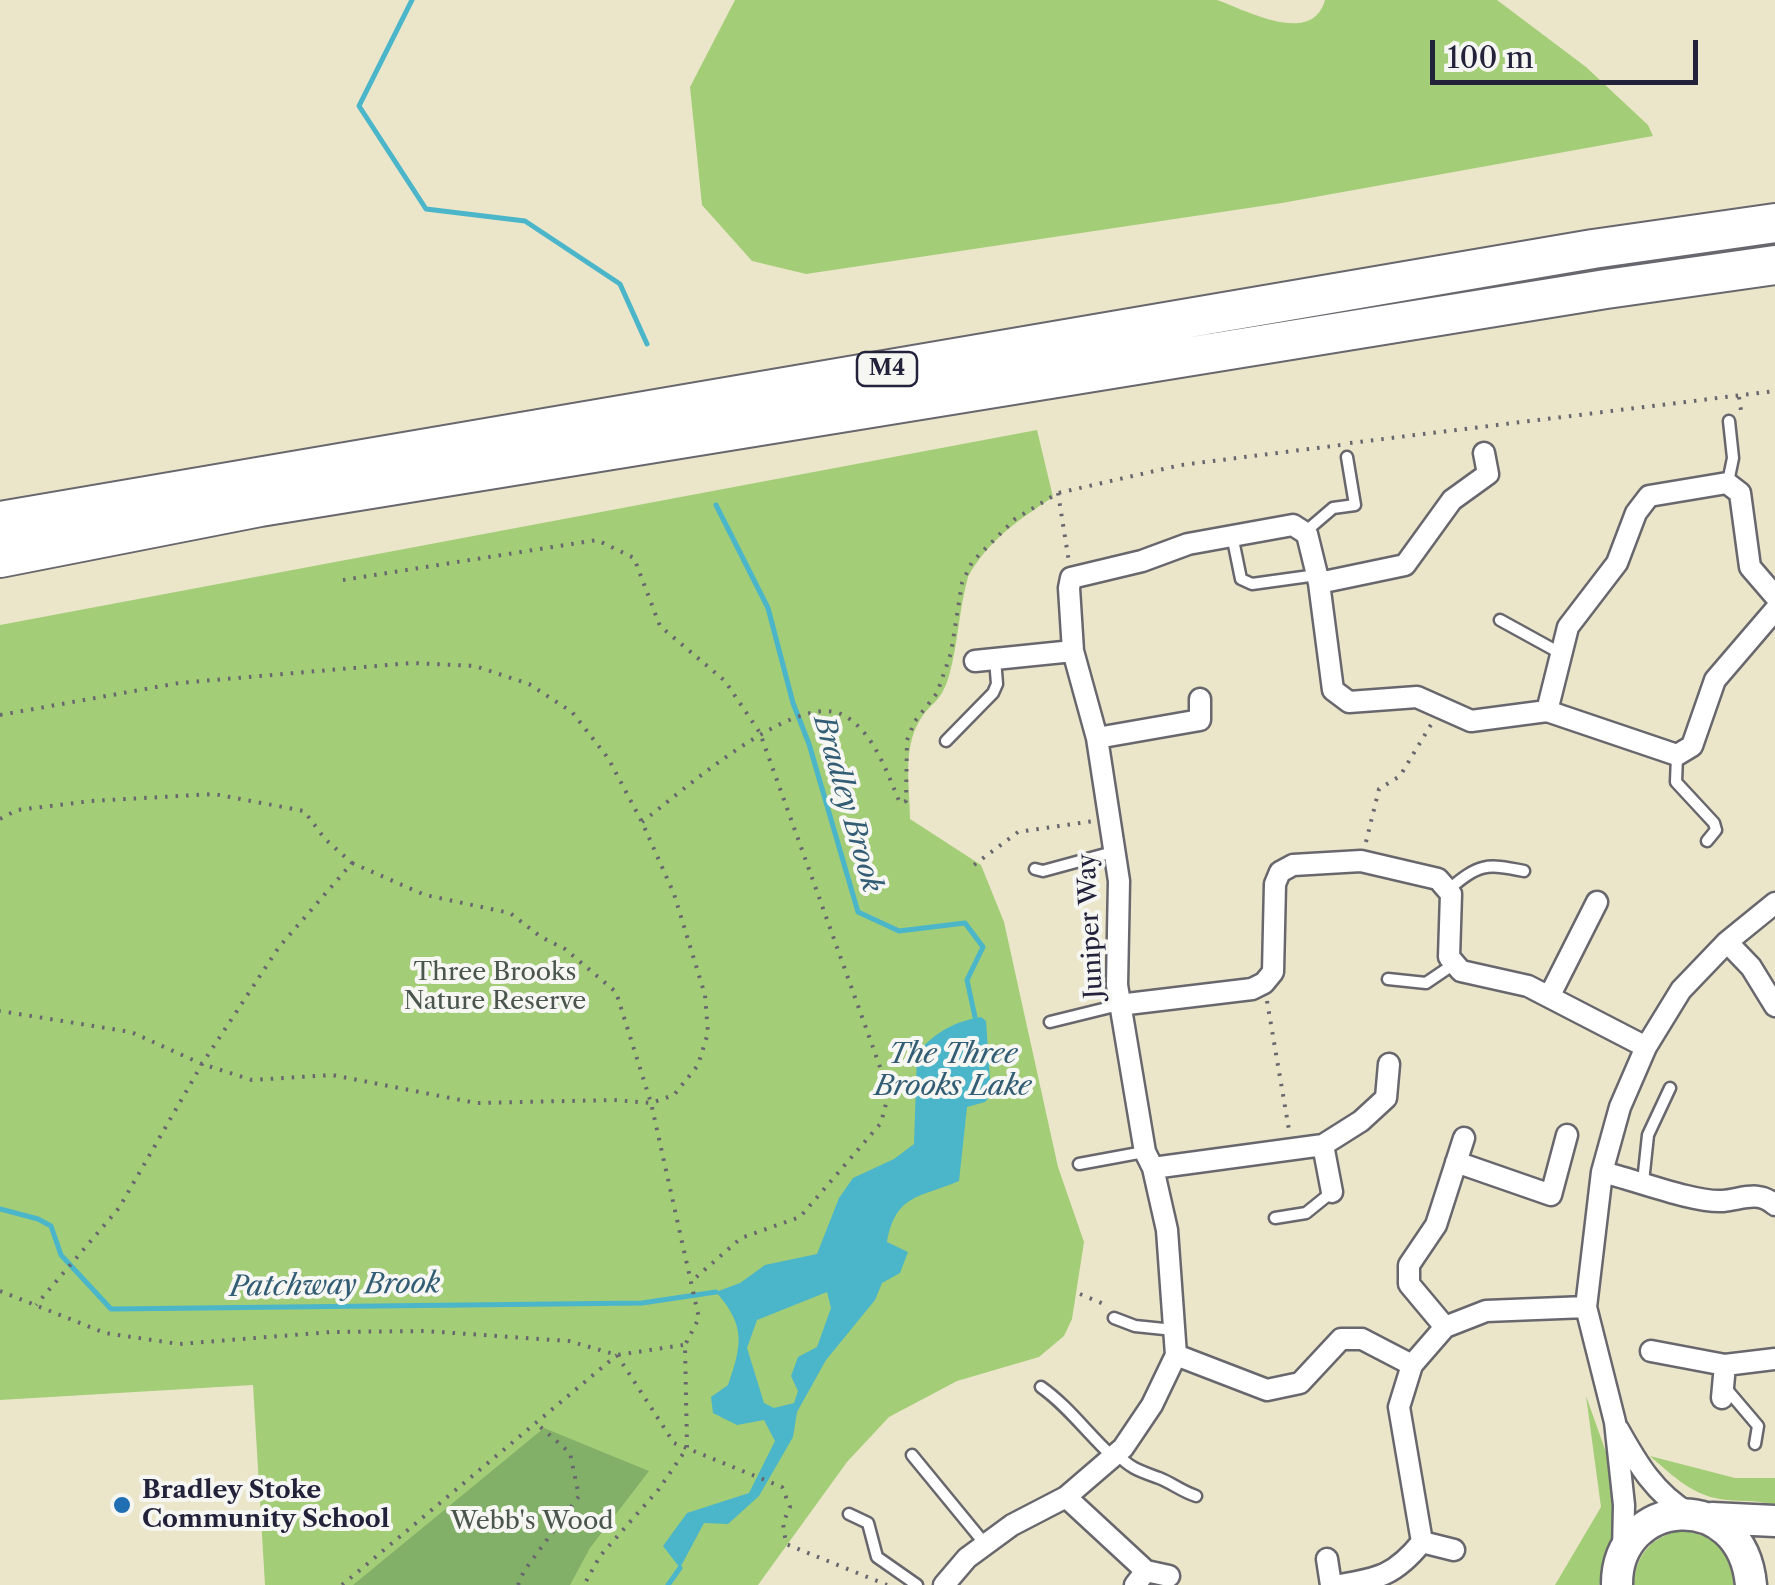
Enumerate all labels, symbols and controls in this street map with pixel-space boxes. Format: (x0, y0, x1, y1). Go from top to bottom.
scale bar (1435, 20, 1702, 82)
text: 100 m (1447, 39, 1534, 76)
road number: M4 (857, 352, 917, 386)
water label: Bradley Brook (806, 712, 888, 896)
street label: Juniper Way (1072, 853, 1110, 999)
park label: Three Brooks Nature Reserve (404, 958, 586, 1017)
water label: The Three Brooks Lake (875, 1038, 1031, 1104)
water label: Patchway Brook (229, 1267, 441, 1305)
place label: Bradley Stoke Community School (142, 1476, 390, 1535)
marker: Bradley Stoke Community School (111, 1494, 133, 1516)
park label: Webb's Wood (451, 1507, 613, 1537)

